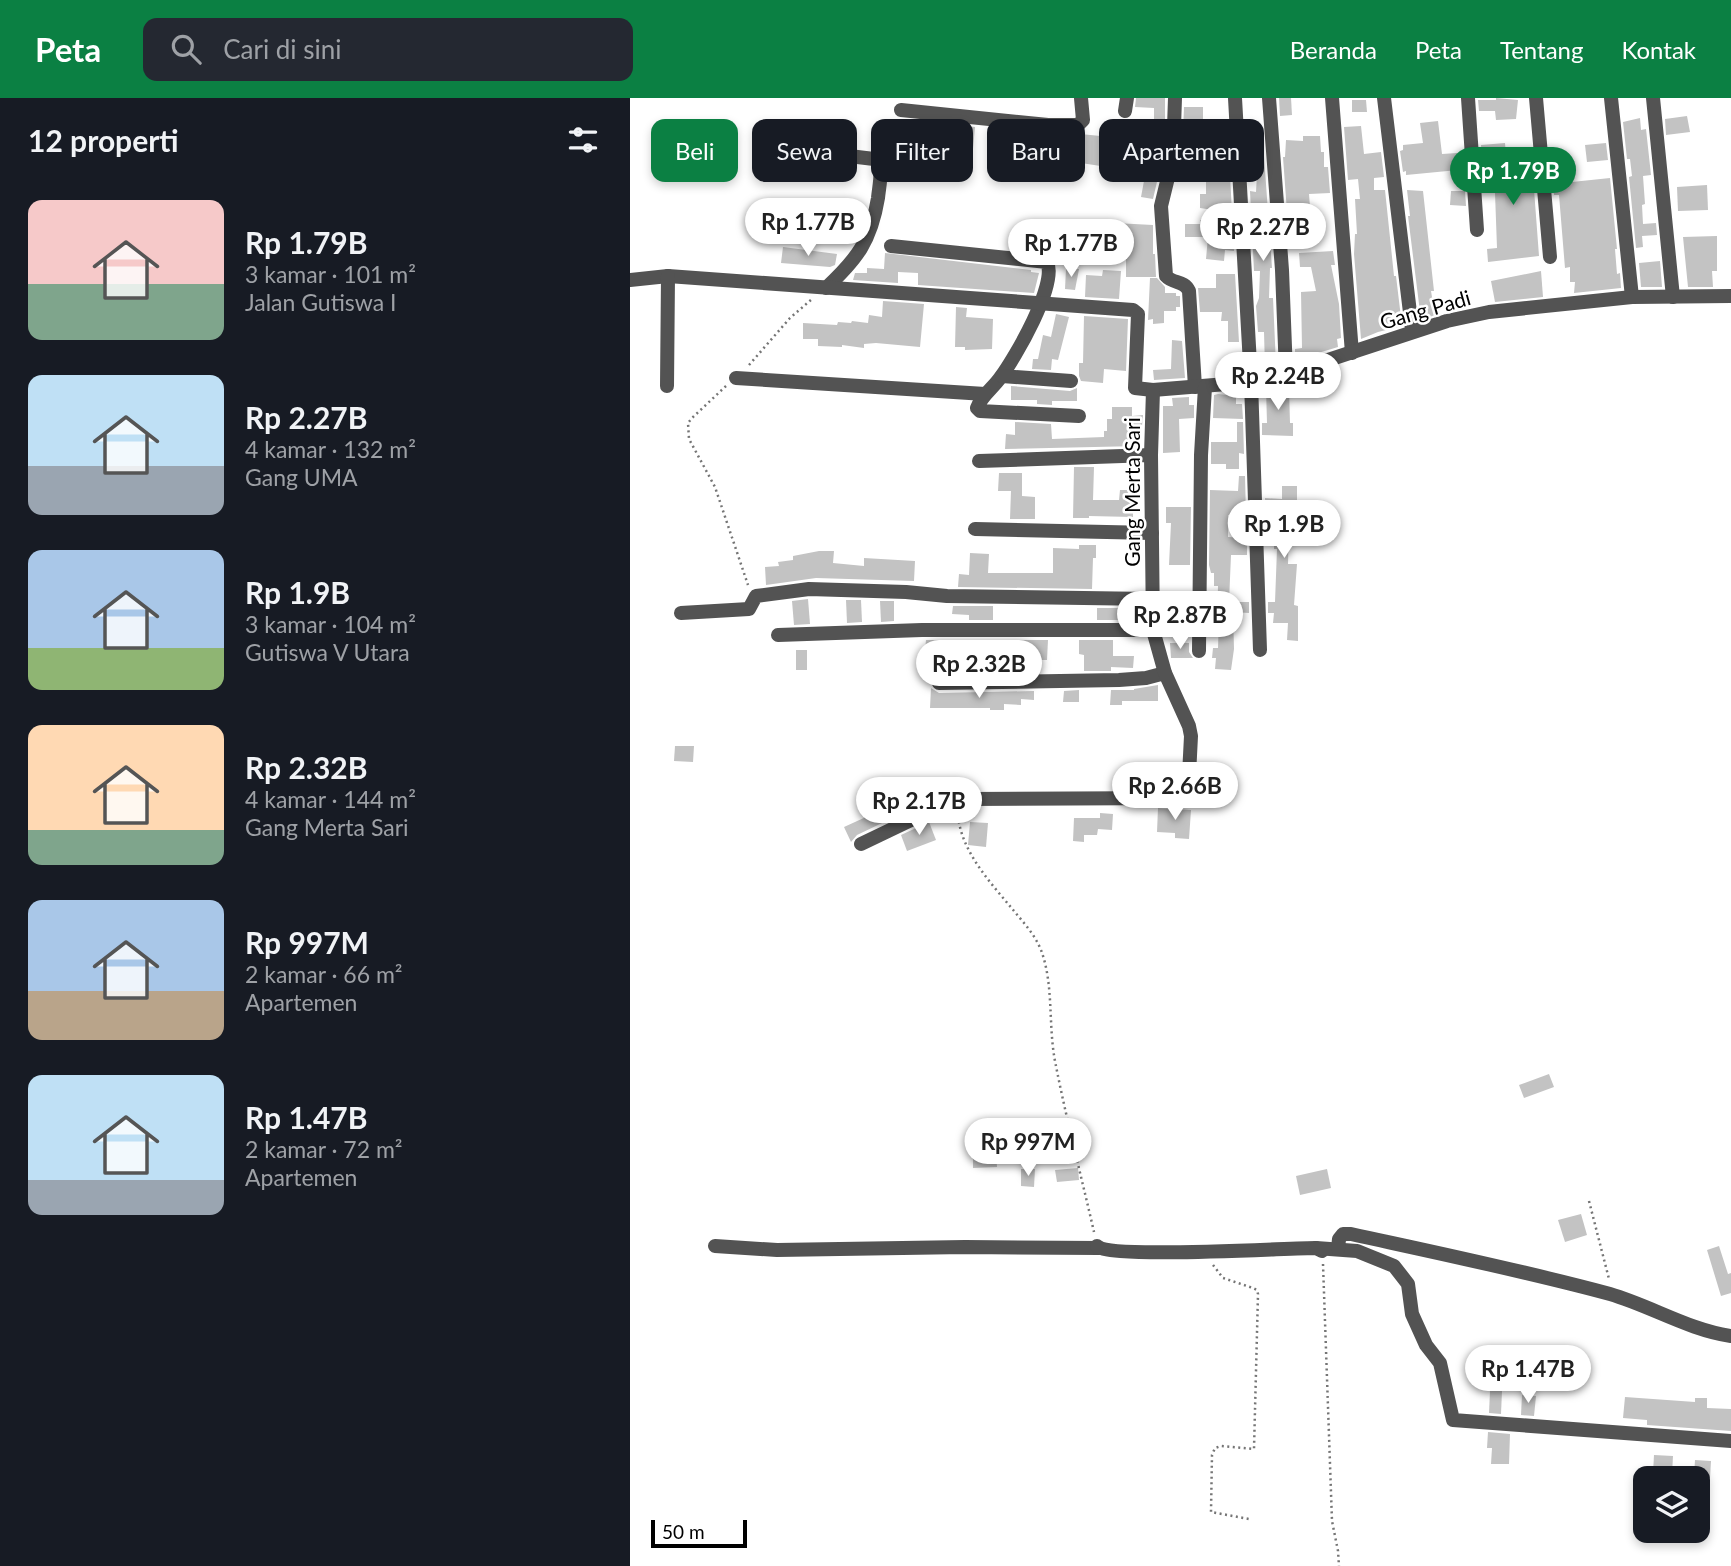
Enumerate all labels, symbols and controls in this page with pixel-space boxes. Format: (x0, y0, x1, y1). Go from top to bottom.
search box (143, 18, 633, 81)
text: Peta (35, 29, 101, 69)
icon: search (167, 30, 205, 68)
text: Cari di sini (223, 33, 342, 65)
text: Beranda (1290, 35, 1377, 64)
text: Peta (1415, 35, 1462, 64)
text: Tentang (1500, 35, 1583, 64)
text: Kontak (1621, 35, 1696, 64)
chip: Beli (651, 119, 738, 182)
chip: Sewa (752, 119, 857, 182)
chip: Filter (871, 119, 973, 182)
chip: Baru (987, 119, 1085, 182)
chip: Apartemen (1099, 119, 1264, 182)
icon: filters (564, 121, 602, 159)
text: 12 properti (28, 122, 179, 158)
pin: Rp 1.79B (1441, 148, 1585, 207)
text: Rp 1.79B (1466, 156, 1560, 184)
pin: Rp 1.77B (736, 198, 880, 258)
pin: Rp 2.27B (1191, 204, 1335, 263)
text: Rp 1.77B (761, 207, 855, 235)
text: Rp 2.27B (1216, 212, 1310, 240)
pin: Rp 1.77B (999, 220, 1143, 279)
text: Rp 1.79B (245, 224, 368, 260)
icon: home (84, 228, 168, 312)
text: Rp 1.77B (1024, 228, 1118, 256)
text: 3 kamar · 101 m² (245, 260, 416, 288)
street label: Gang Padi (1377, 284, 1473, 334)
text: Jalan Gutiswa I (245, 288, 397, 316)
pin: Rp 2.24B (1206, 352, 1350, 412)
text: Rp 2.24B (1231, 361, 1325, 389)
text: Rp 2.27B (245, 399, 368, 435)
icon: home (84, 403, 168, 487)
street label: Gang Merta Sari (1119, 417, 1144, 567)
text: 4 kamar · 132 m² (245, 435, 416, 463)
text: Gang UMA (245, 463, 358, 491)
pin: Rp 1.9B (1219, 500, 1349, 560)
text: Rp 1.9B (1244, 509, 1324, 537)
text: Rp 1.9B (245, 574, 350, 610)
icon: home (84, 578, 168, 662)
pin: Rp 2.87B (1108, 592, 1252, 651)
text: Rp 2.87B (1133, 600, 1227, 628)
text: 3 kamar · 104 m² (245, 610, 416, 638)
text: Gutiswa V Utara (245, 638, 410, 666)
pin: Rp 2.32B (907, 640, 1051, 700)
text: Rp 2.32B (932, 649, 1026, 677)
text: Rp 2.32B (245, 749, 368, 785)
icon: home (84, 753, 168, 837)
pin: Rp 2.66B (1103, 762, 1247, 822)
text: Rp 2.66B (1128, 771, 1222, 799)
pin: Rp 2.17B (847, 778, 991, 837)
text: 4 kamar · 144 m² (245, 785, 416, 813)
text: Rp 2.17B (872, 786, 966, 814)
text: Gang Merta Sari (245, 813, 409, 841)
text: Rp 997M (245, 924, 369, 960)
icon: home (84, 928, 168, 1012)
text: 2 kamar · 66 m² (245, 960, 403, 988)
text: Apartemen (245, 988, 357, 1016)
text: Rp 1.47B (245, 1099, 368, 1135)
icon: home (84, 1103, 168, 1187)
pin: Rp 997M (963, 1118, 1093, 1178)
text: Rp 997M (980, 1127, 1076, 1155)
text: 2 kamar · 72 m² (245, 1135, 403, 1163)
text: Apartemen (245, 1163, 357, 1191)
pin: Rp 1.47B (1456, 1346, 1600, 1405)
text: Rp 1.47B (1481, 1354, 1575, 1382)
map controls (1633, 1466, 1710, 1543)
button: layers (1633, 1466, 1710, 1543)
scale bar (651, 1517, 747, 1549)
text: 50 m (662, 1520, 705, 1543)

